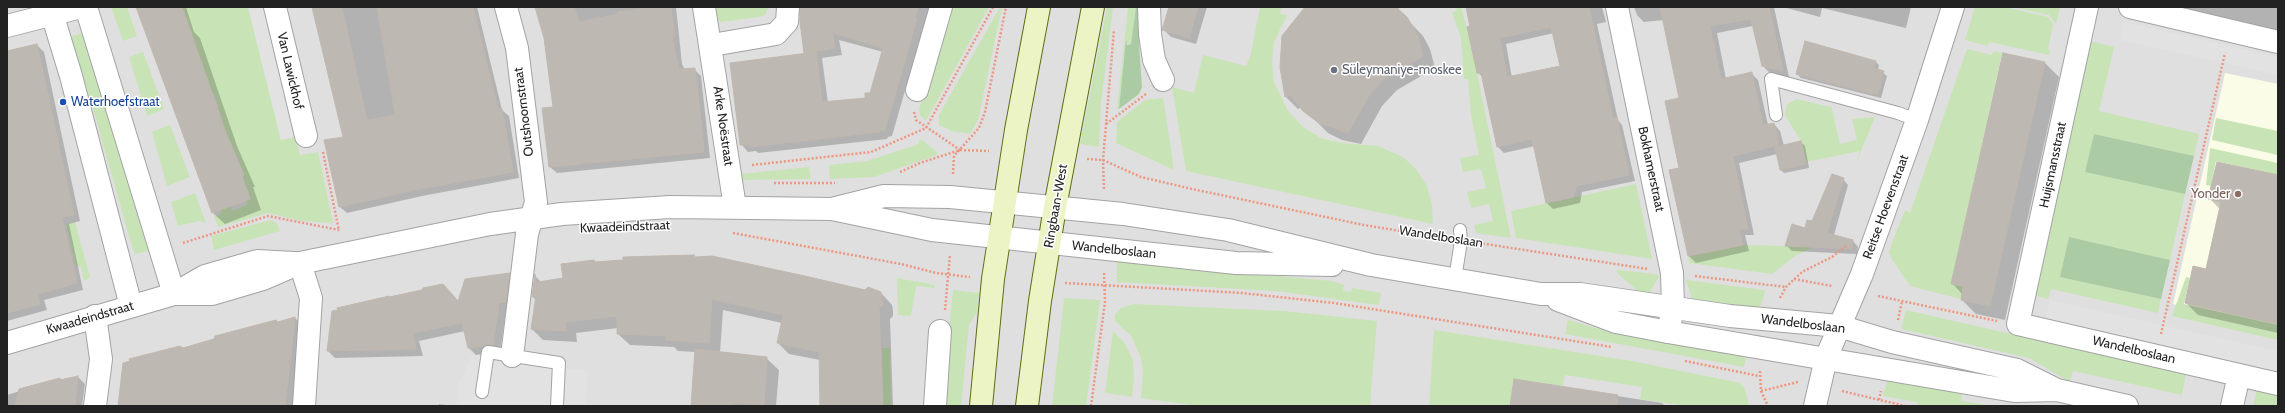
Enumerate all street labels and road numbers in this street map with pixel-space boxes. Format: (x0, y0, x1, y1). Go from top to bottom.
street label: Van Lawickhof (274, 31, 306, 111)
street label: Outshoornstraat (511, 67, 537, 157)
street label: Arke Noëstraat (710, 85, 736, 167)
street label: Huijsmansstraat (2036, 121, 2070, 209)
street label: Bokhamerstraat (1634, 125, 1668, 213)
street label: Reitse Hoevenstraat (1860, 153, 1912, 261)
street label: Ringbaan-West (1041, 163, 1071, 249)
street label: Kwaadeindstraat (580, 218, 670, 236)
street label: Wandelboslaan (1398, 223, 1484, 251)
street label: Wandelboslaan (1071, 238, 1157, 262)
street label: Kwaadeindstraat (44, 298, 136, 338)
street label: Wandelboslaan (1760, 311, 1846, 337)
street label: Wandelboslaan (2091, 333, 2177, 367)

